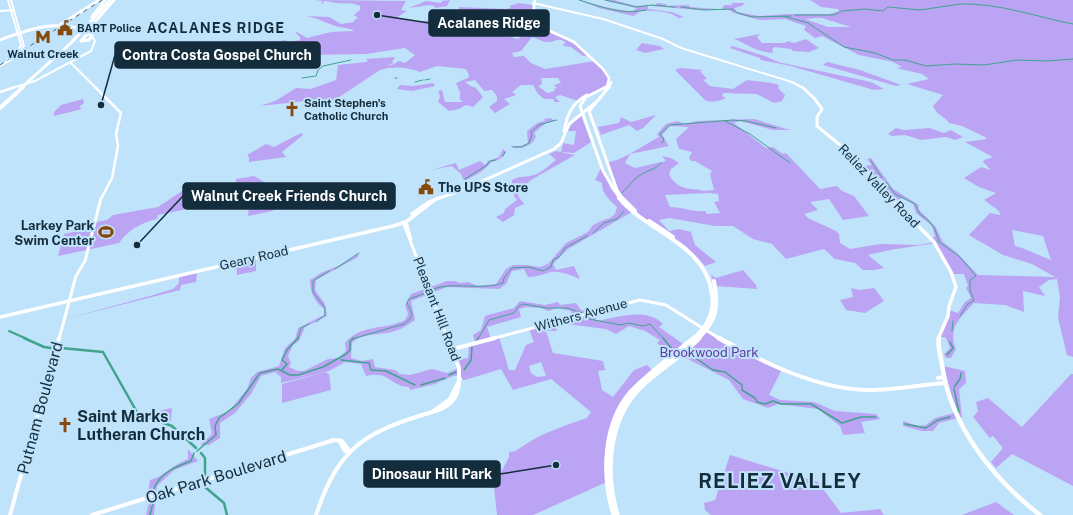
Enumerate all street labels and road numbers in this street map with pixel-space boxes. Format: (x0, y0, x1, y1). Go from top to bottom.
street label: Reliez Valley Road (835, 141, 923, 231)
street label: Geary Road (218, 243, 290, 273)
street label: Pleasant Hill Road (410, 255, 464, 363)
street label: Withers Avenue (533, 295, 629, 335)
street label: Putnam Boulevard (13, 340, 67, 476)
street label: Oak Park Boulevard (143, 447, 289, 507)

